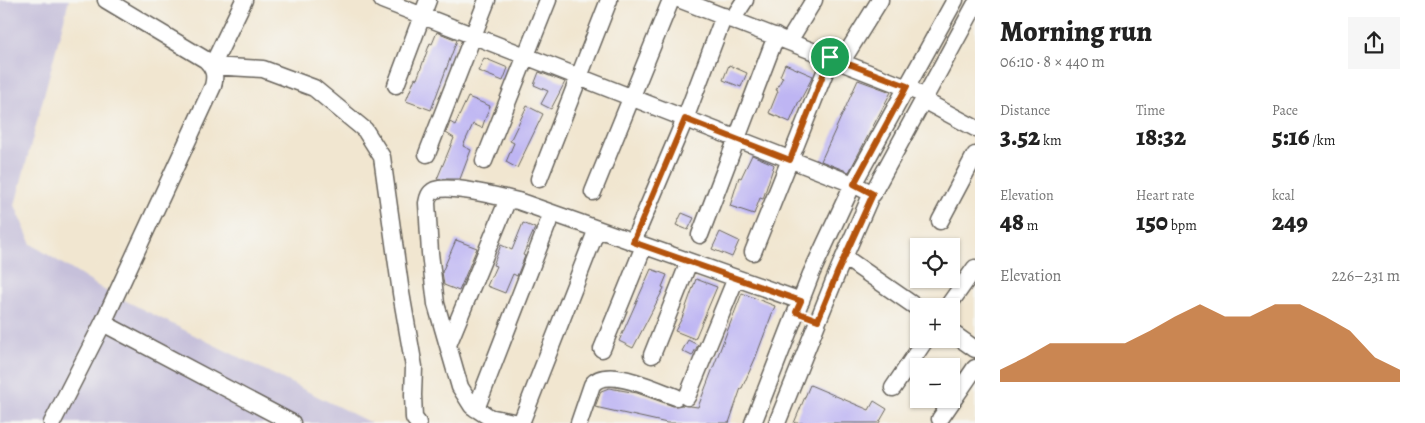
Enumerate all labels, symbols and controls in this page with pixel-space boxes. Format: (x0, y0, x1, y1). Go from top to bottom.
text: Morning run (1000, 13, 1152, 51)
button: share (1348, 17, 1400, 69)
pin (809, 36, 851, 78)
icon: arrive (816, 43, 844, 71)
text: 06:10 · 8 × 440 m (1000, 51, 1105, 73)
text: Distance (1000, 101, 1050, 120)
text: Time (1136, 101, 1165, 120)
text: Pace (1272, 101, 1298, 120)
text: 3.52 (1000, 120, 1040, 154)
text: 18:32 (1136, 120, 1186, 154)
text: 5:16 (1272, 120, 1309, 154)
text: km (1040, 131, 1062, 150)
text: /km (1309, 131, 1335, 150)
text: Elevation (1000, 186, 1054, 205)
text: Heart rate (1136, 186, 1194, 205)
text: kcal (1272, 186, 1294, 205)
text: 48 (1000, 205, 1024, 239)
text: 150 (1136, 205, 1168, 239)
text: 249 (1272, 205, 1308, 239)
text: m (1024, 216, 1038, 235)
text: bpm (1168, 216, 1197, 235)
map controls (910, 238, 960, 408)
button: locate (910, 238, 960, 288)
text: Elevation (1000, 265, 1061, 287)
text: 226–231 m (1331, 265, 1400, 287)
button: + (910, 298, 960, 348)
button: − (910, 358, 960, 408)

